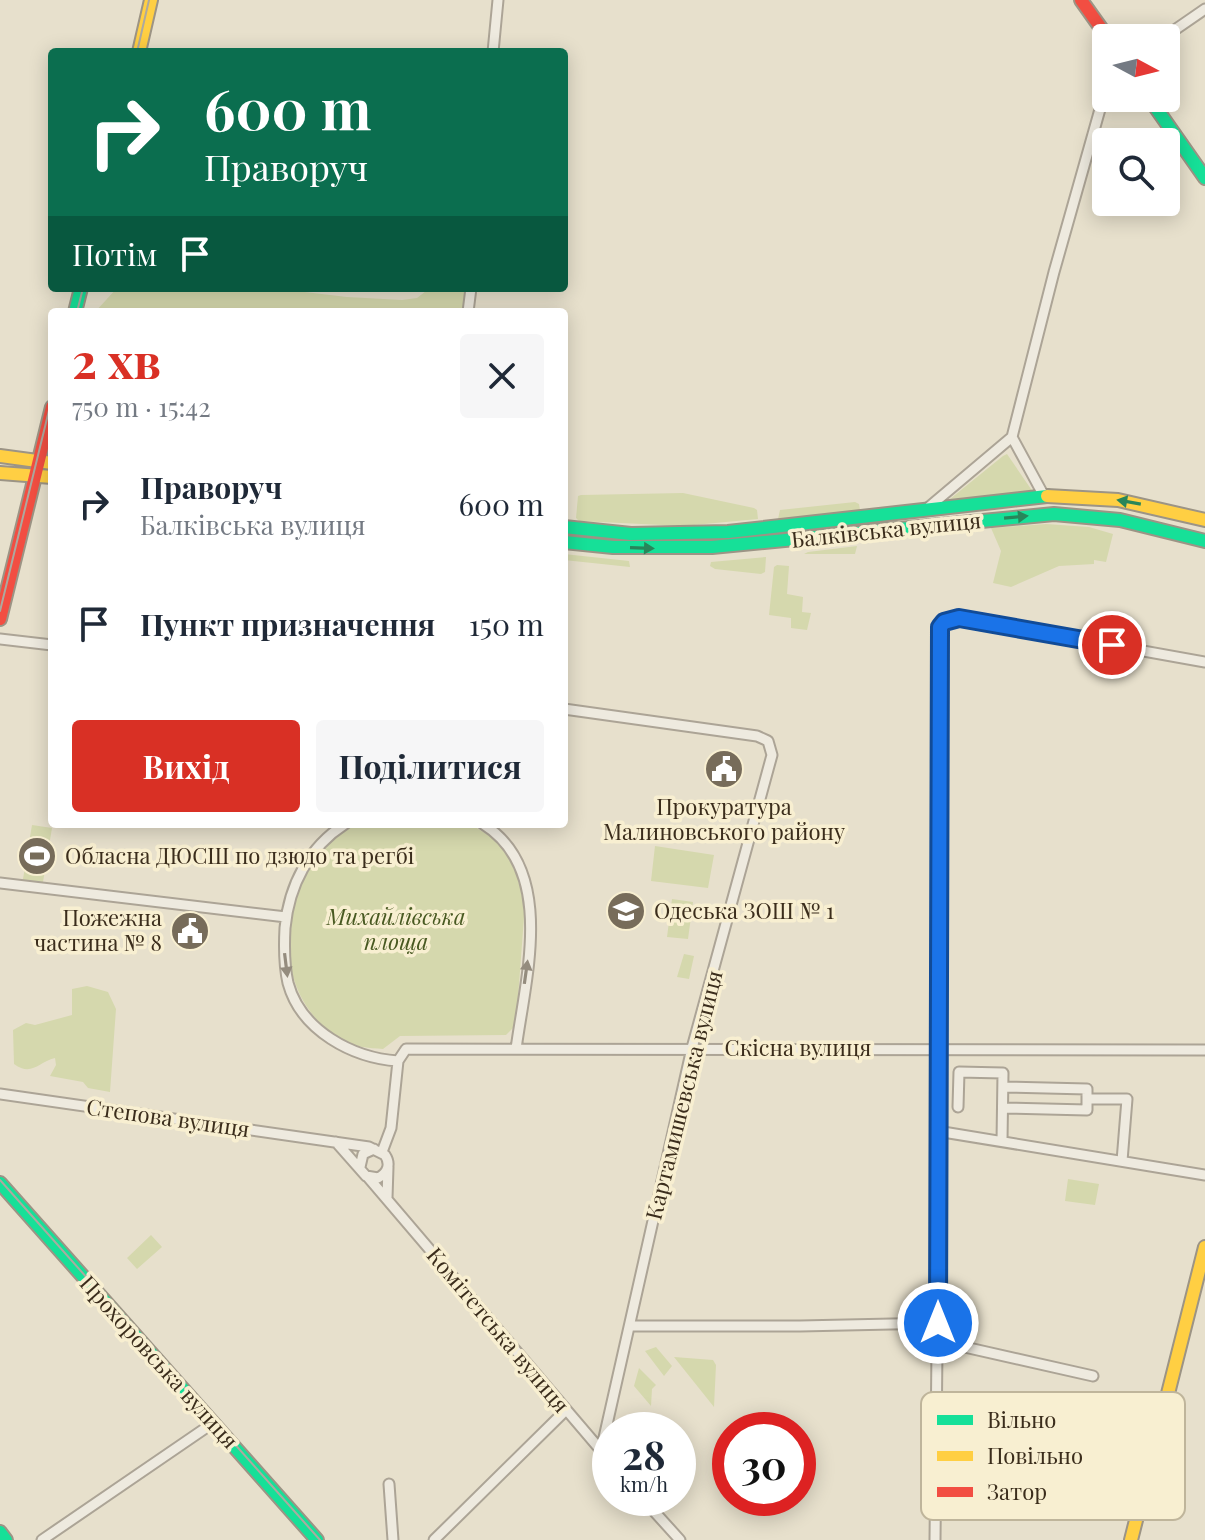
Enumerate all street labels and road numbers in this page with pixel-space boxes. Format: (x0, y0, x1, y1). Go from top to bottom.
street label: Балківська вулиця (789, 504, 982, 554)
street label: Картамишевська вулиця (637, 967, 729, 1223)
street label: Cкісна вулиця (725, 1032, 872, 1062)
street label: Степова вулиця (85, 1091, 252, 1143)
street label: Комітетська вулиця (421, 1240, 577, 1419)
street label: Прохоровська вулиця (74, 1268, 246, 1454)

